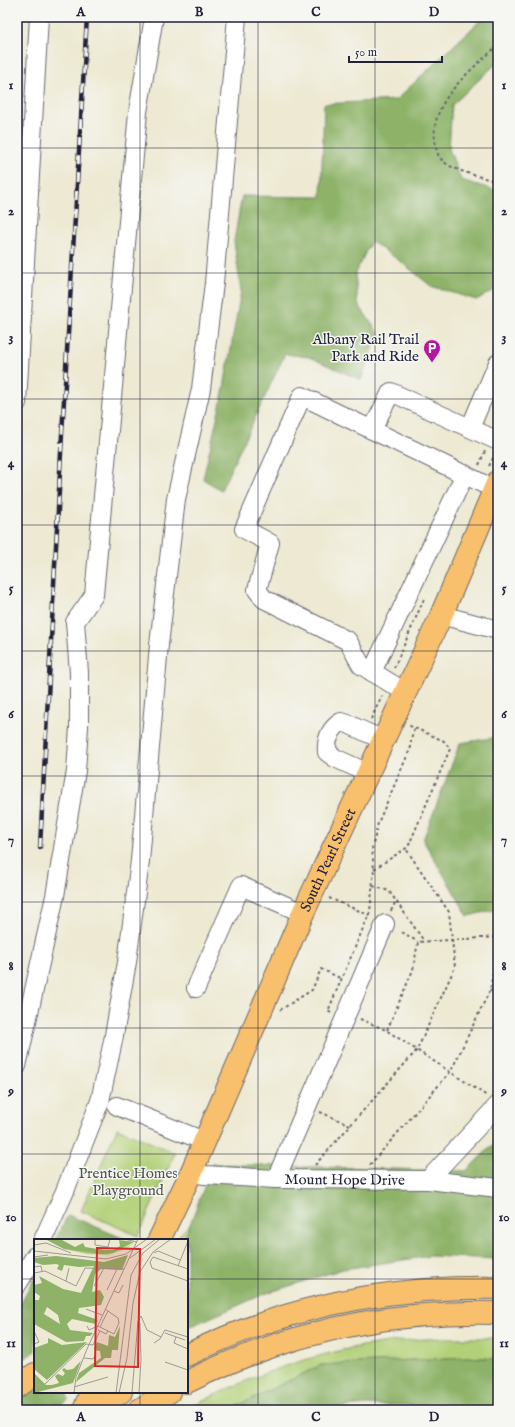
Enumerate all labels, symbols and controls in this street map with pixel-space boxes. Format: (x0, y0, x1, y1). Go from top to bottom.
text: A (76, 4, 87, 21)
text: B (195, 4, 204, 21)
text: C (311, 4, 321, 21)
text: D (429, 4, 440, 21)
scale bar (349, 38, 442, 64)
text: 50 m (355, 45, 377, 60)
text: 1 (9, 77, 14, 94)
text: 1 (502, 77, 507, 94)
text: 2 (8, 203, 14, 220)
text: 2 (501, 203, 507, 220)
text: 3 (9, 329, 14, 346)
text: 3 (502, 329, 507, 346)
place label: Albany Rail Trail Park and Ride (312, 330, 420, 366)
parking icon: Albany Rail Trail Park and Ride (422, 338, 442, 363)
text: 4 (8, 455, 15, 472)
text: 4 (501, 455, 508, 472)
text: 5 (9, 580, 14, 597)
text: 5 (502, 580, 507, 597)
text: 6 (8, 706, 14, 723)
text: 6 (501, 706, 507, 723)
street label: South Pearl Street (296, 805, 360, 915)
text: 7 (8, 832, 14, 849)
text: 7 (501, 832, 507, 849)
text: 8 (8, 958, 14, 975)
text: 8 (501, 958, 507, 975)
text: 9 (7, 1083, 14, 1100)
text: 9 (500, 1083, 507, 1100)
park label: Prentice Homes Playground (78, 1164, 178, 1200)
street label: Mount Hope Drive (285, 1170, 405, 1190)
text: 10 (5, 1209, 17, 1226)
text: 10 (498, 1209, 510, 1226)
inset map (34, 1239, 188, 1393)
text: 11 (6, 1335, 16, 1352)
text: 11 (499, 1335, 509, 1352)
text: A (76, 1409, 87, 1426)
text: B (195, 1409, 204, 1426)
text: C (311, 1409, 321, 1426)
text: D (429, 1409, 440, 1426)

